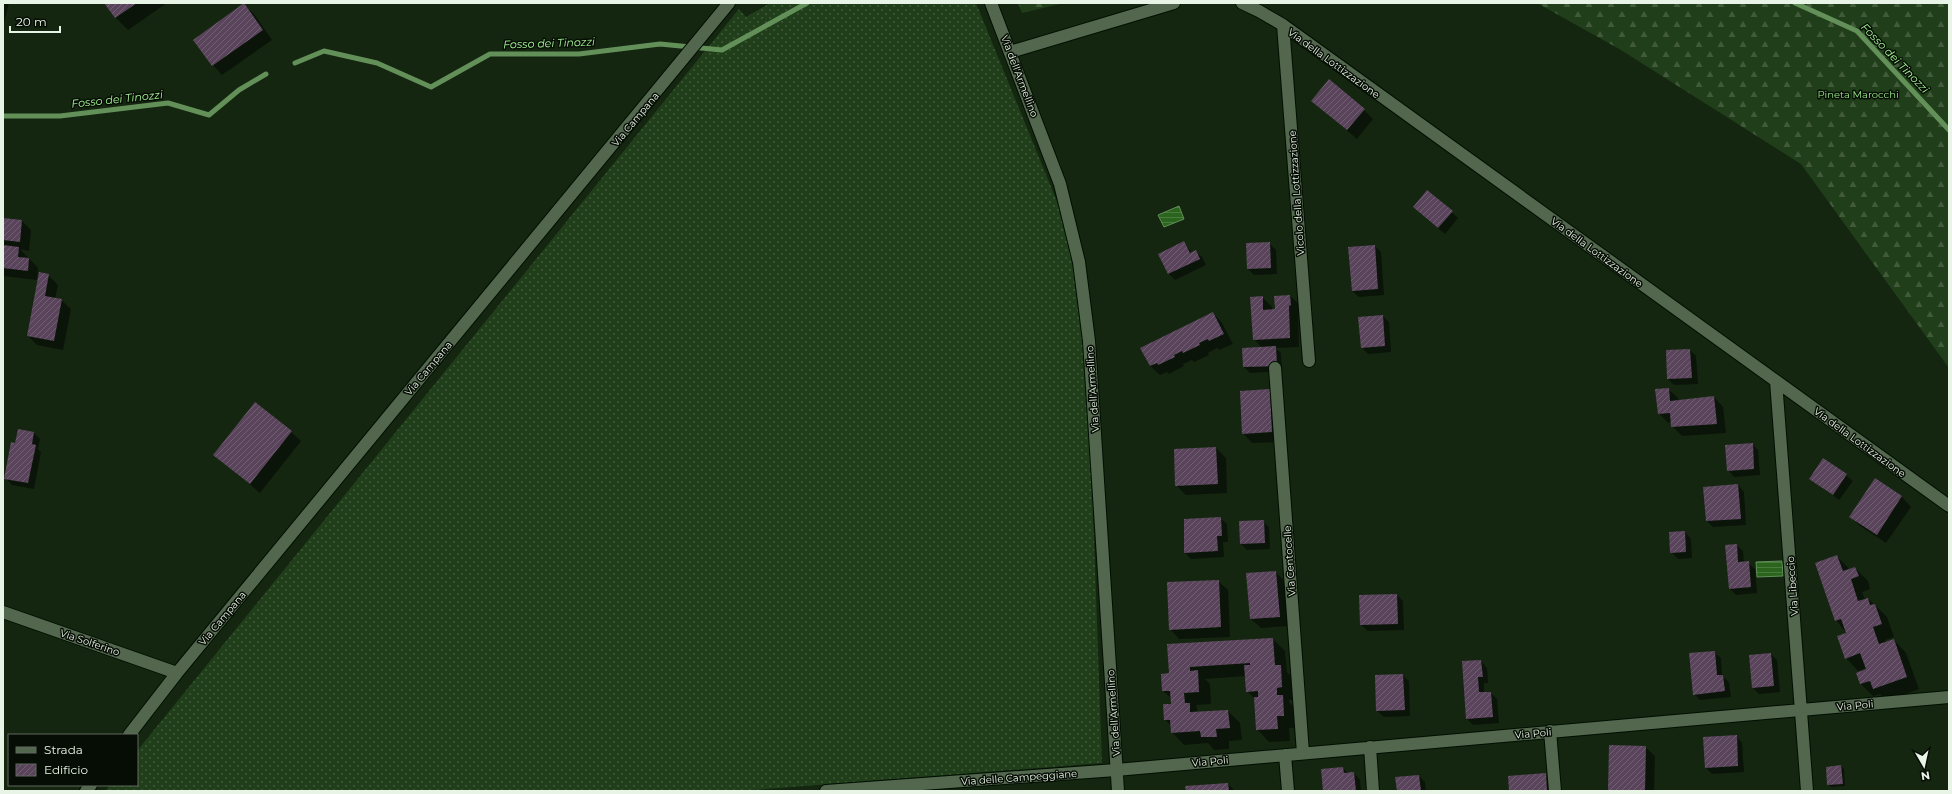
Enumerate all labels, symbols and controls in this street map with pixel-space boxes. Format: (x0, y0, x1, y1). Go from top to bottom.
scale bar (10, 8, 60, 34)
text: 20 m (16, 14, 47, 29)
water label: Fosso dei Tinozzi (1858, 20, 1932, 96)
street label: Via della Lottizzazione (1285, 26, 1382, 101)
street label: Via dell'Armellino (998, 33, 1041, 119)
water label: Fosso dei Tinozzi (503, 34, 595, 52)
water label: Fosso dei Tinozzi (71, 87, 163, 111)
park label: Pineta Marocchi (1817, 88, 1899, 101)
street label: Via Campana (609, 90, 662, 149)
street label: Vicolo della Lottizzazione (1286, 130, 1307, 256)
street label: Via della Lottizzazione (1548, 215, 1645, 290)
street label: Via Campana (402, 339, 455, 398)
street label: Via dell'Armellino (1083, 345, 1102, 433)
street label: Via della Lottizzazione (1811, 405, 1908, 480)
street label: Via Centocelle (1281, 525, 1298, 597)
street label: Via Libeccio (1784, 556, 1801, 616)
street label: Via Campana (196, 589, 249, 648)
street label: Via Solferino (58, 626, 121, 659)
street label: Via dell'Armellino (1104, 669, 1123, 757)
street label: Via Poli (1836, 697, 1874, 714)
street label: Via Poli (1514, 725, 1552, 742)
legend (8, 734, 138, 786)
text: Strada (44, 742, 83, 757)
north arrow (1904, 746, 1944, 786)
street label: Via Poli (1191, 753, 1229, 770)
text: Edificio (44, 762, 88, 777)
street label: Via delle Campeggiane (961, 767, 1078, 788)
text: N (1920, 768, 1931, 783)

